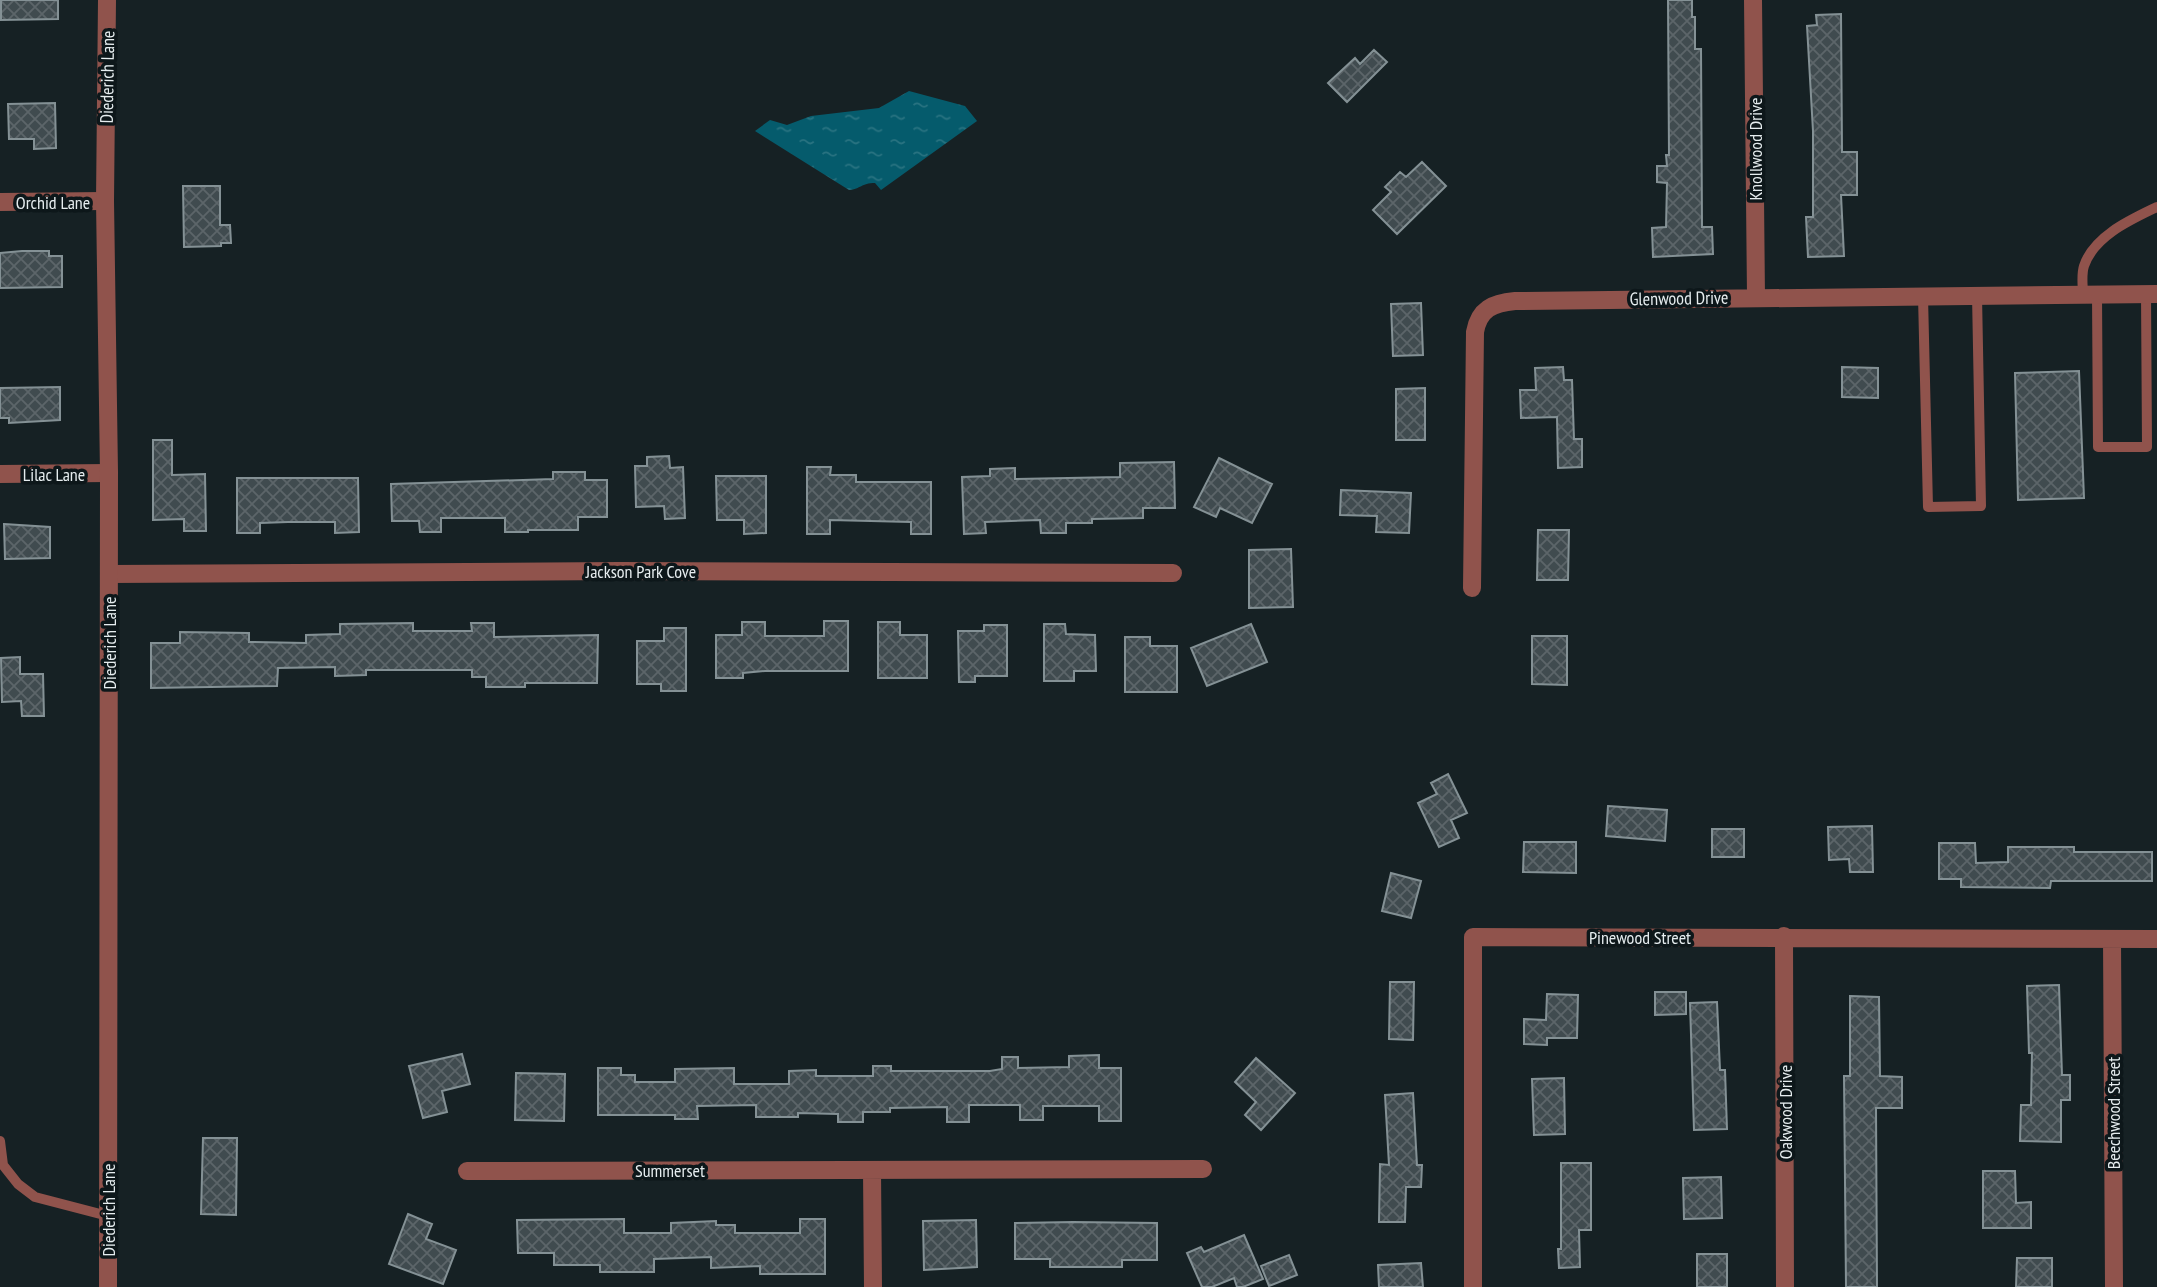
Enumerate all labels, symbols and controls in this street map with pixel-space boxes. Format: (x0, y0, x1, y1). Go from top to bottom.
street label: Diederich Lane (95, 30, 119, 124)
street label: Knollwood Drive (1744, 98, 1767, 200)
street label: Orchid Lane (16, 191, 90, 214)
street label: Glenwood Drive (1629, 286, 1729, 310)
street label: Lilac Lane (23, 463, 85, 486)
street label: Jackson Park Cove (585, 560, 696, 583)
street label: Diederich Lane (98, 597, 121, 689)
street label: Pinewood Street (1589, 926, 1691, 949)
street label: Beechwood Street (2102, 1057, 2125, 1169)
street label: Oakwood Drive (1774, 1065, 1797, 1159)
street label: Summerset (635, 1159, 705, 1182)
street label: Diederich Lane (97, 1164, 120, 1256)

